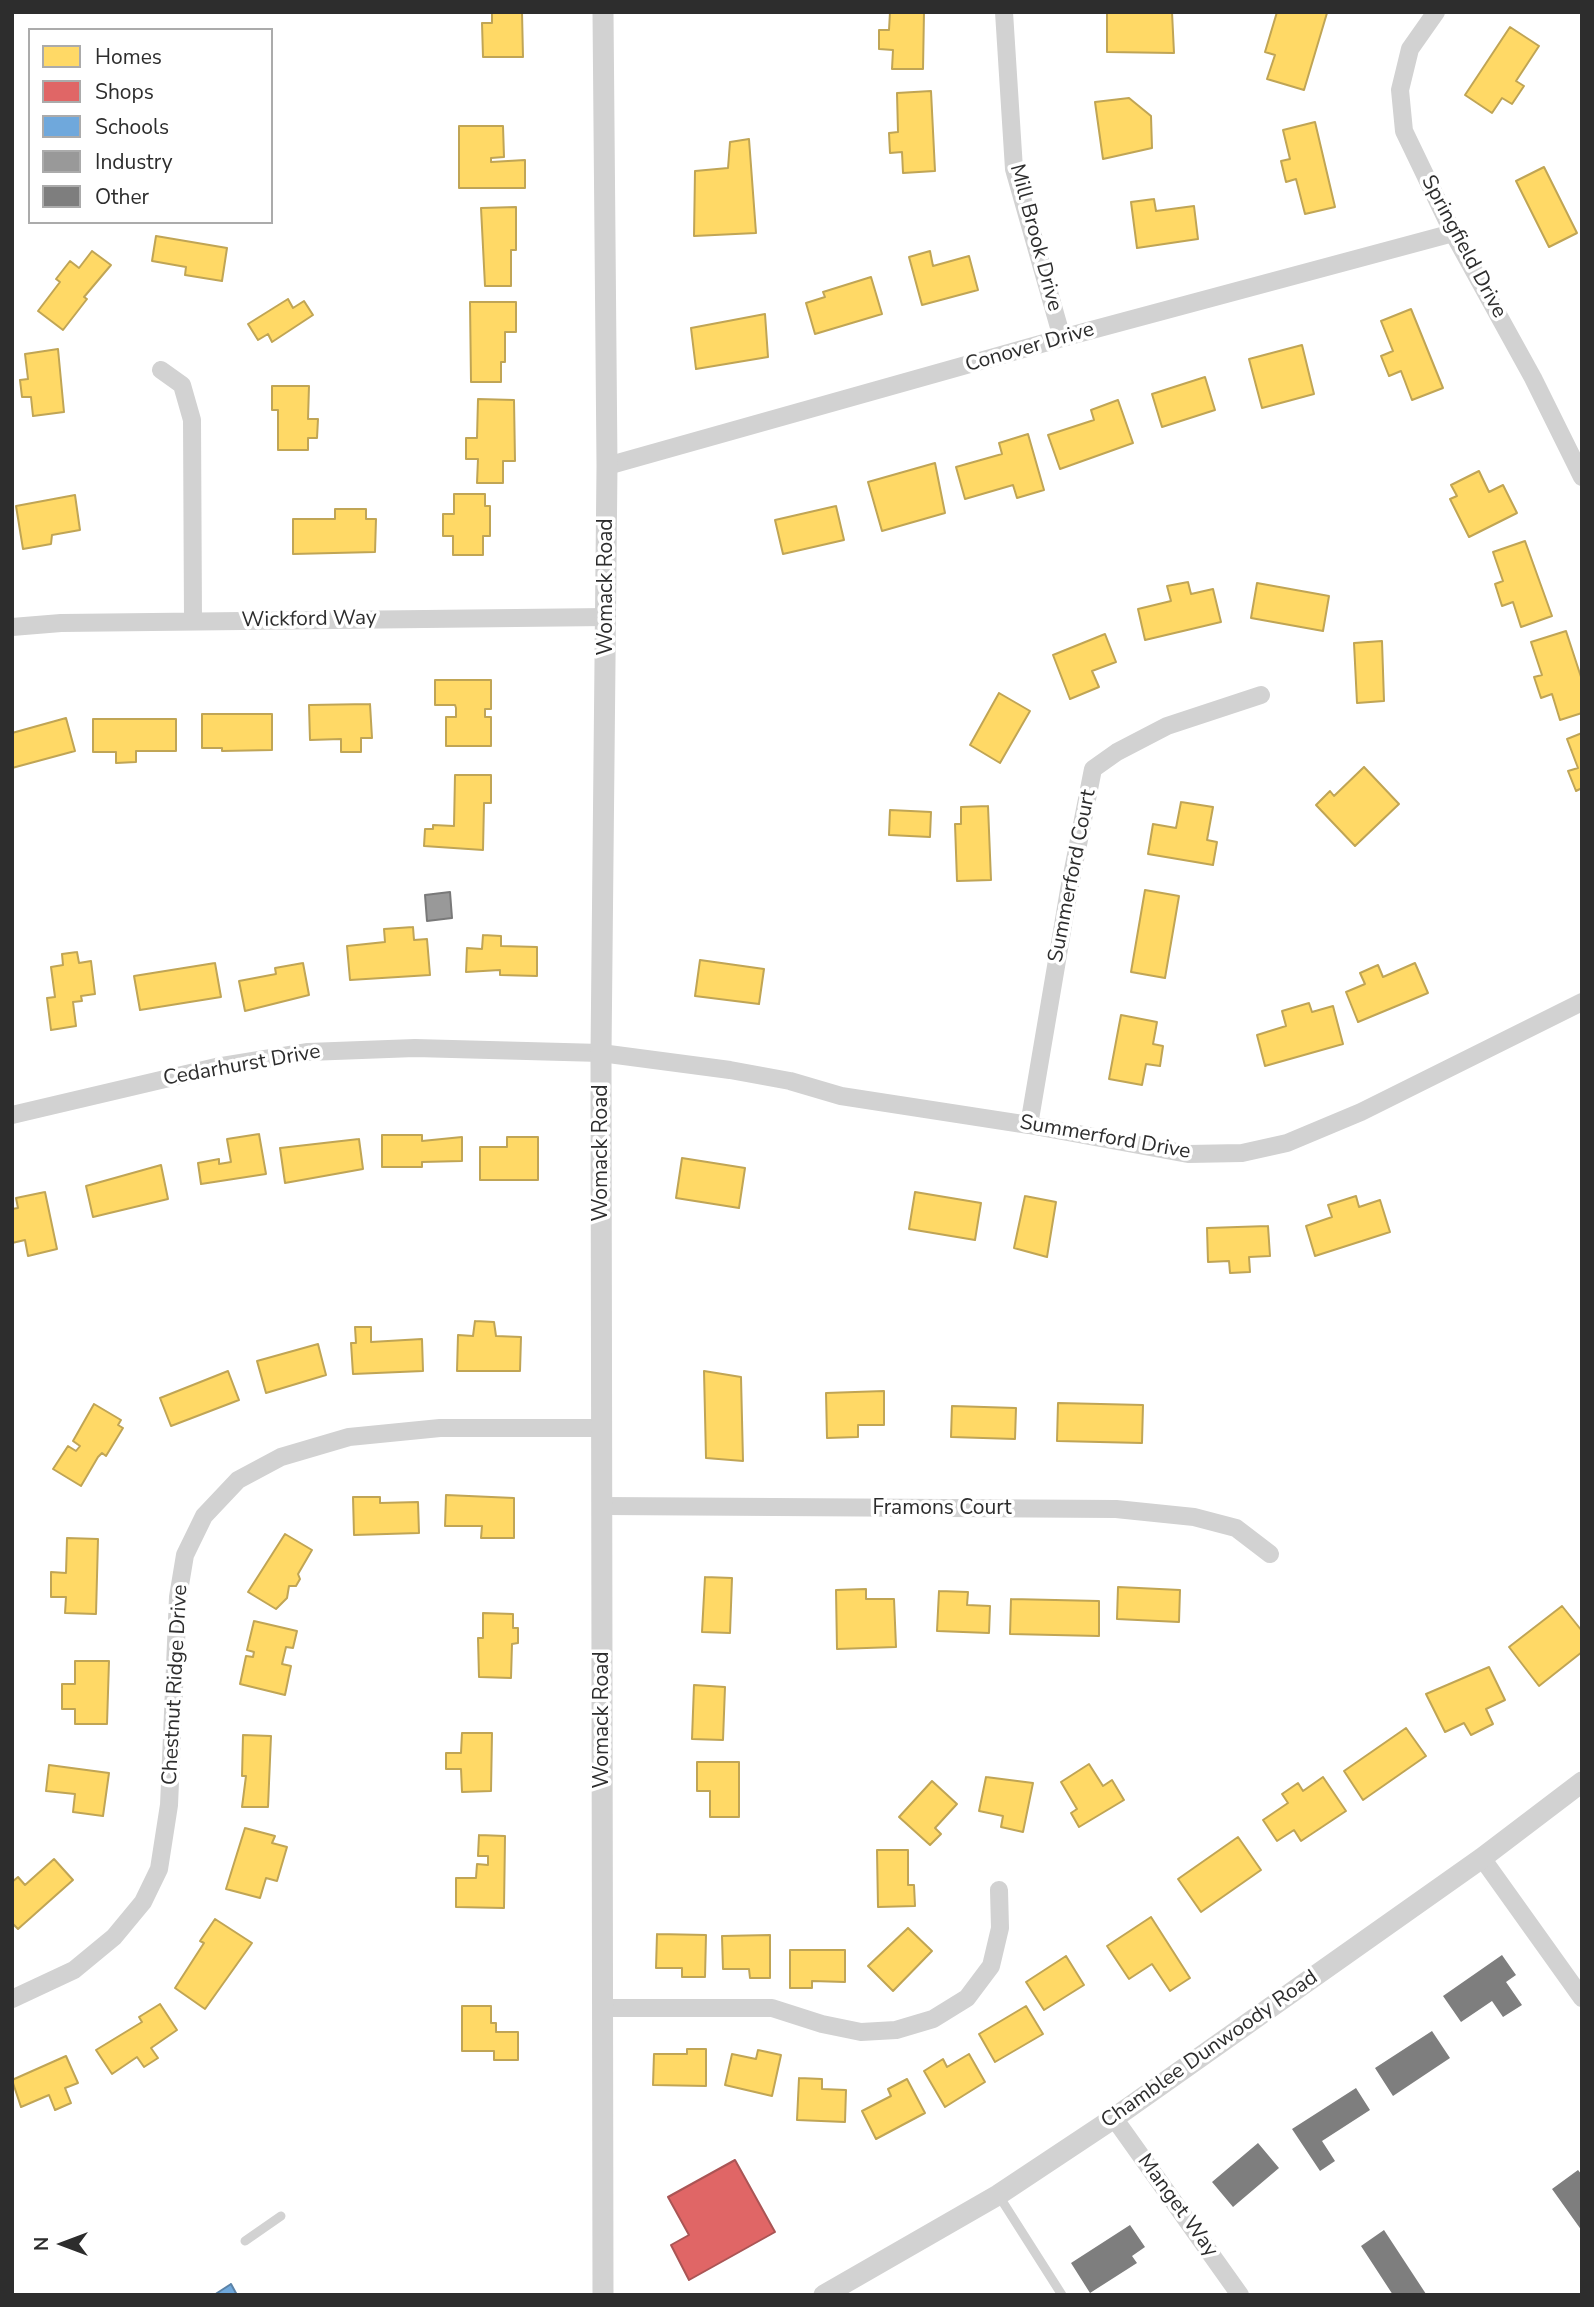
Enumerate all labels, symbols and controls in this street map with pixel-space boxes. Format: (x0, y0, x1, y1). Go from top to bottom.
legend (28, 28, 273, 224)
text: Homes (95, 43, 162, 71)
text: Shops (95, 78, 154, 106)
text: Schools (95, 113, 169, 141)
text: Industry (95, 148, 173, 176)
street label: Mill Brook Drive (1003, 162, 1067, 314)
street label: Springfield Drive (1415, 171, 1511, 323)
text: Other (95, 183, 149, 211)
street label: Conover Drive (963, 318, 1097, 378)
street label: Womack Road (594, 518, 620, 656)
street label: Wickford Way (241, 606, 377, 634)
street label: Summerford Court (1044, 787, 1102, 965)
street label: Cedarhurst Drive (161, 1040, 323, 1092)
street label: Womack Road (589, 1084, 615, 1222)
street label: Summerford Drive (1018, 1111, 1192, 1165)
street label: Framons Court (872, 1496, 1012, 1522)
street label: Chestnut Ridge Drive (158, 1584, 194, 1786)
street label: Womack Road (590, 1651, 616, 1789)
street label: Chamblee Dunwoody Road (1097, 1966, 1323, 2134)
street label: Manget Way (1131, 2150, 1223, 2262)
north arrow (28, 2209, 98, 2279)
text: N (29, 2237, 55, 2251)

